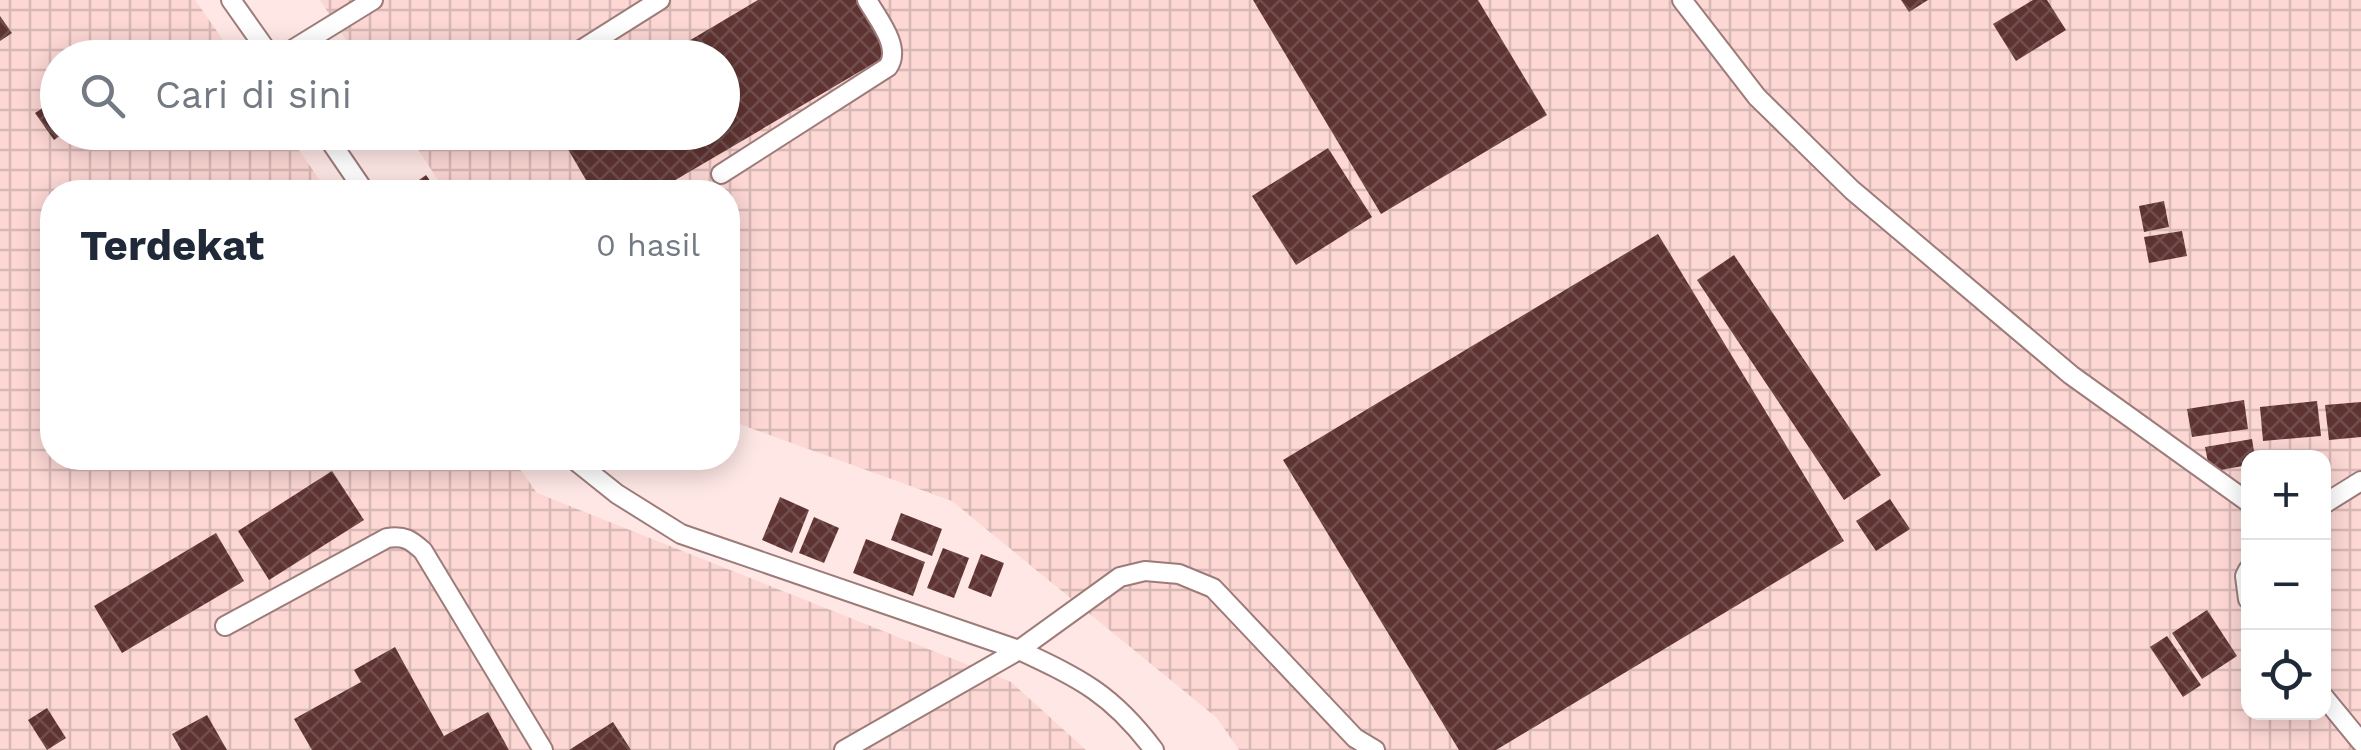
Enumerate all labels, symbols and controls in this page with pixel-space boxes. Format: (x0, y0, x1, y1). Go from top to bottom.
search box (40, 40, 740, 150)
icon: search (75, 68, 130, 123)
text: Cari di sini (155, 73, 352, 117)
text: Terdekat (80, 221, 264, 270)
text: 0 hasil (596, 226, 700, 264)
map controls (2241, 450, 2331, 720)
button: + (2241, 450, 2331, 540)
button: − (2241, 540, 2331, 630)
button: locate (2241, 630, 2331, 720)

